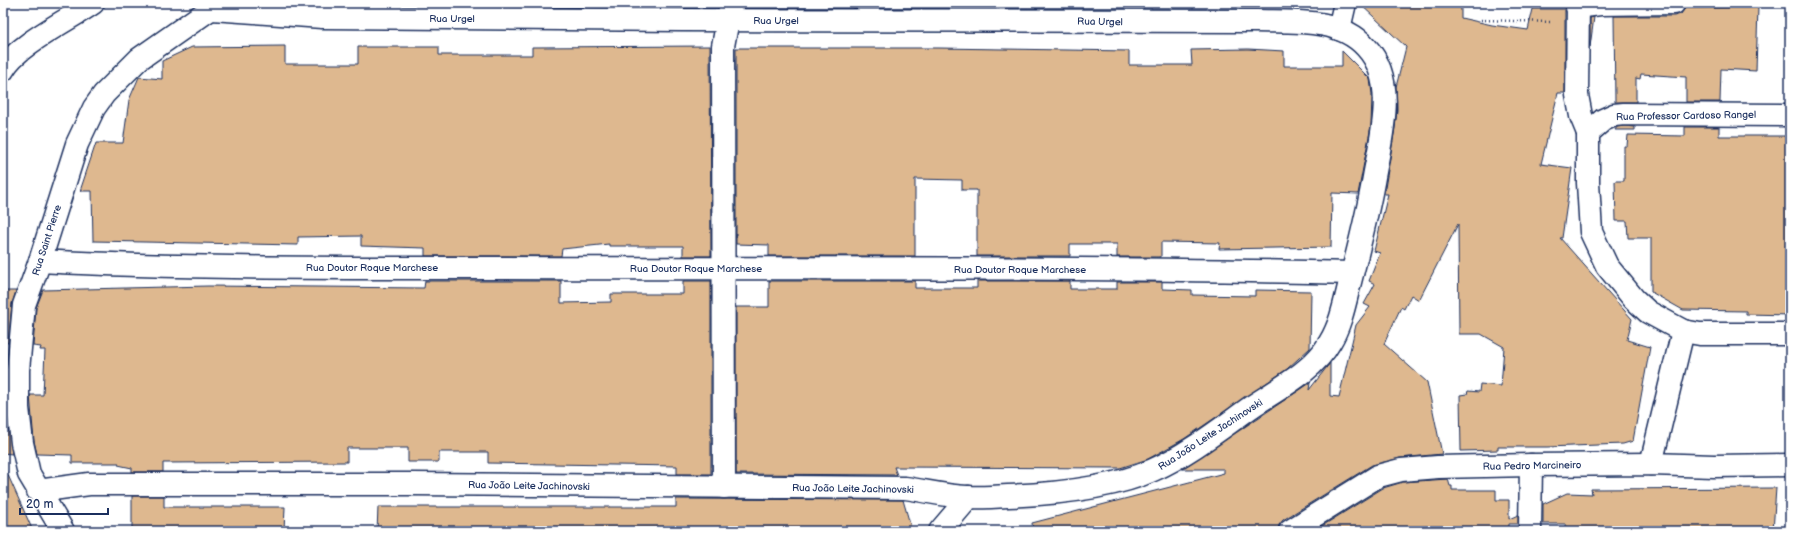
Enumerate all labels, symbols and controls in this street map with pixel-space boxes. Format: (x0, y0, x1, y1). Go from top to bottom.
street label: Rua Urgel (429, 13, 475, 25)
street label: Rua Urgel (753, 15, 799, 27)
street label: Rua Urgel (1077, 16, 1123, 28)
street label: Rua Professor Cardoso Rangel (1616, 109, 1756, 123)
street label: Rua Saint Pierre (30, 203, 64, 277)
street label: Rua Doutor Roque Marchese (306, 262, 438, 274)
street label: Rua Doutor Roque Marchese (630, 263, 762, 275)
street label: Rua Doutor Roque Marchese (954, 264, 1086, 276)
street label: Rua João Leite Jachinovski (1156, 397, 1265, 473)
street label: Rua Pedro Marcineiro (1483, 459, 1582, 473)
street label: Rua João Leite Jachinovski (468, 479, 590, 493)
street label: Rua João Leite Jachinovski (792, 482, 914, 496)
scale bar (20, 490, 108, 516)
text: 20 m (26, 497, 53, 512)

